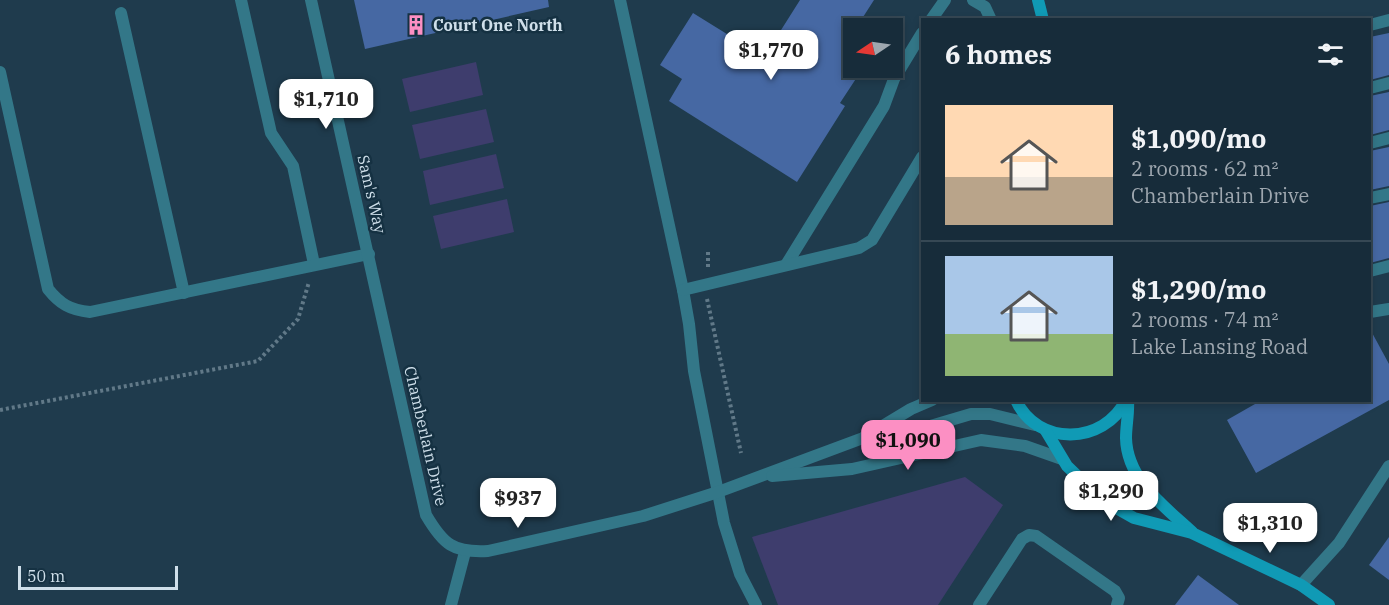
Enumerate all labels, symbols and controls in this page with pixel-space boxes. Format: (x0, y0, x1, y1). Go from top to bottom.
building icon: Court One North (404, 13, 428, 37)
place label: Court One North (433, 15, 563, 35)
north arrow (843, 18, 903, 78)
map controls (843, 18, 903, 78)
pin: $1,770 (722, 30, 820, 81)
text: $1,770 (738, 36, 804, 63)
text: 6 homes (945, 37, 1052, 71)
icon: filters (1314, 38, 1347, 71)
pin: $1,710 (277, 79, 375, 130)
text: $1,710 (293, 85, 359, 112)
text: $1,090/mo (1131, 121, 1266, 155)
icon: home (993, 129, 1065, 201)
street label: Sam's Way (353, 153, 391, 236)
text: 2 rooms · 62 m² (1131, 155, 1278, 182)
text: Chamberlain Drive (1131, 182, 1309, 209)
text: $1,290/mo (1131, 272, 1266, 306)
icon: home (993, 280, 1065, 352)
text: 2 rooms · 74 m² (1131, 306, 1278, 333)
text: Lake Lansing Road (1131, 333, 1308, 360)
street label: Chamberlain Drive (400, 364, 452, 508)
pin: $1,090 (859, 420, 957, 471)
text: $1,090 (875, 426, 941, 453)
pin: $1,290 (1062, 471, 1160, 522)
text: $1,290 (1078, 477, 1144, 504)
pin: $937 (482, 478, 554, 529)
text: $937 (494, 484, 542, 511)
pin: $1,310 (1221, 503, 1319, 554)
text: $1,310 (1237, 509, 1303, 536)
scale bar (18, 563, 178, 590)
text: 50 m (27, 566, 65, 586)

